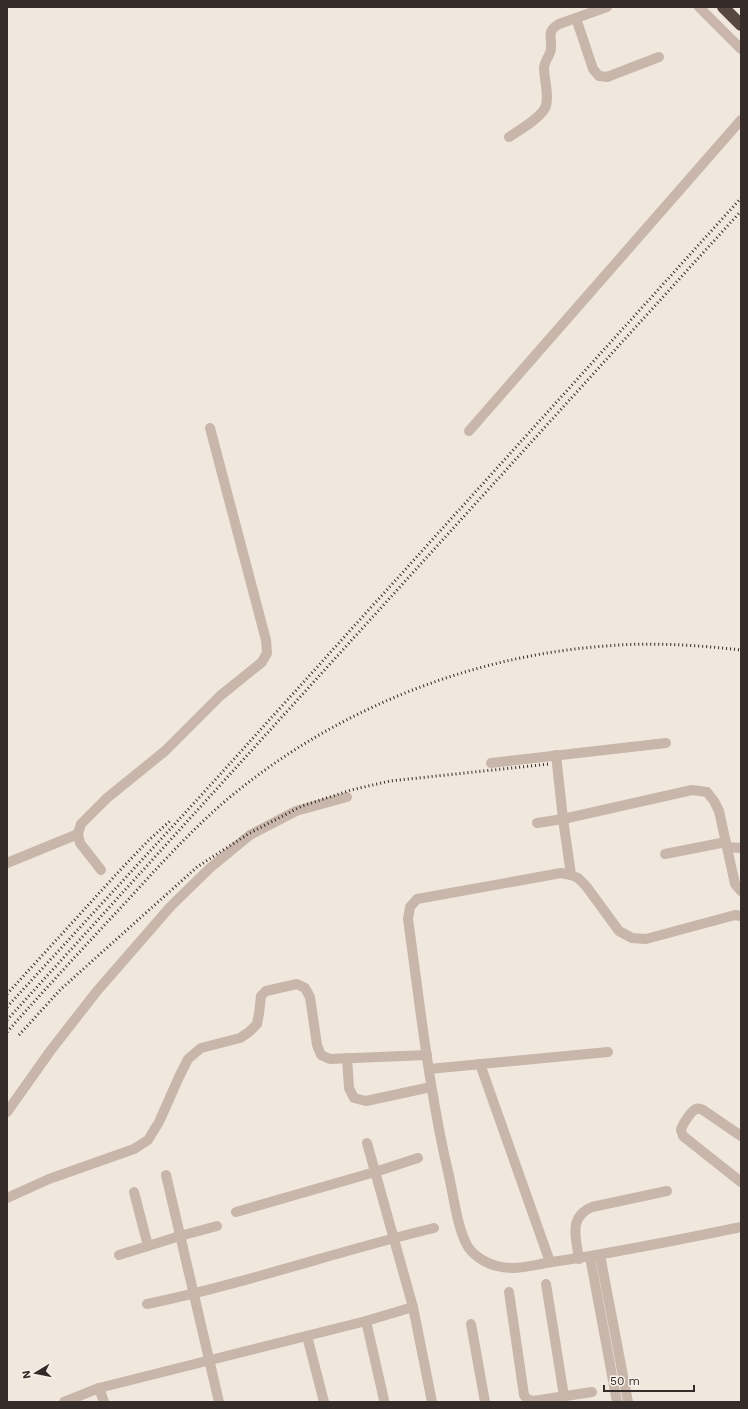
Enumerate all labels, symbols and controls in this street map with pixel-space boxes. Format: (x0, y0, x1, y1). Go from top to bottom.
north arrow (16, 1353, 56, 1393)
scale bar (604, 1367, 694, 1393)
text: N (20, 1370, 34, 1380)
text: 50 m (610, 1374, 640, 1388)

